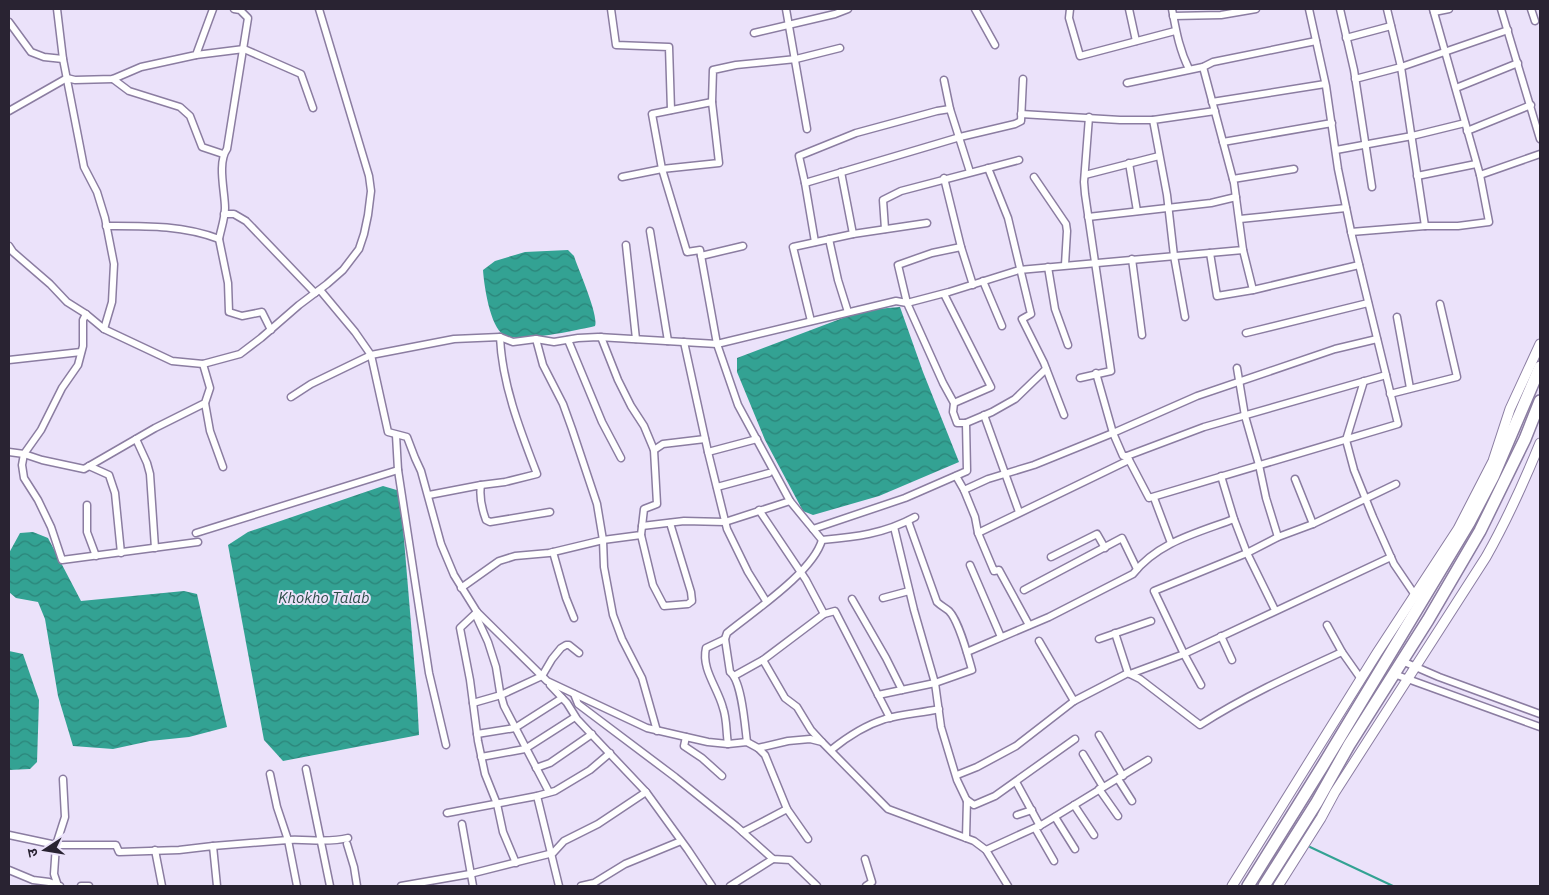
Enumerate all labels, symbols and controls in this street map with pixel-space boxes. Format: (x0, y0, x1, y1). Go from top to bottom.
water label: Khokho Talab (278, 588, 370, 607)
north arrow (20, 825, 70, 875)
text: उ (22, 846, 42, 859)

